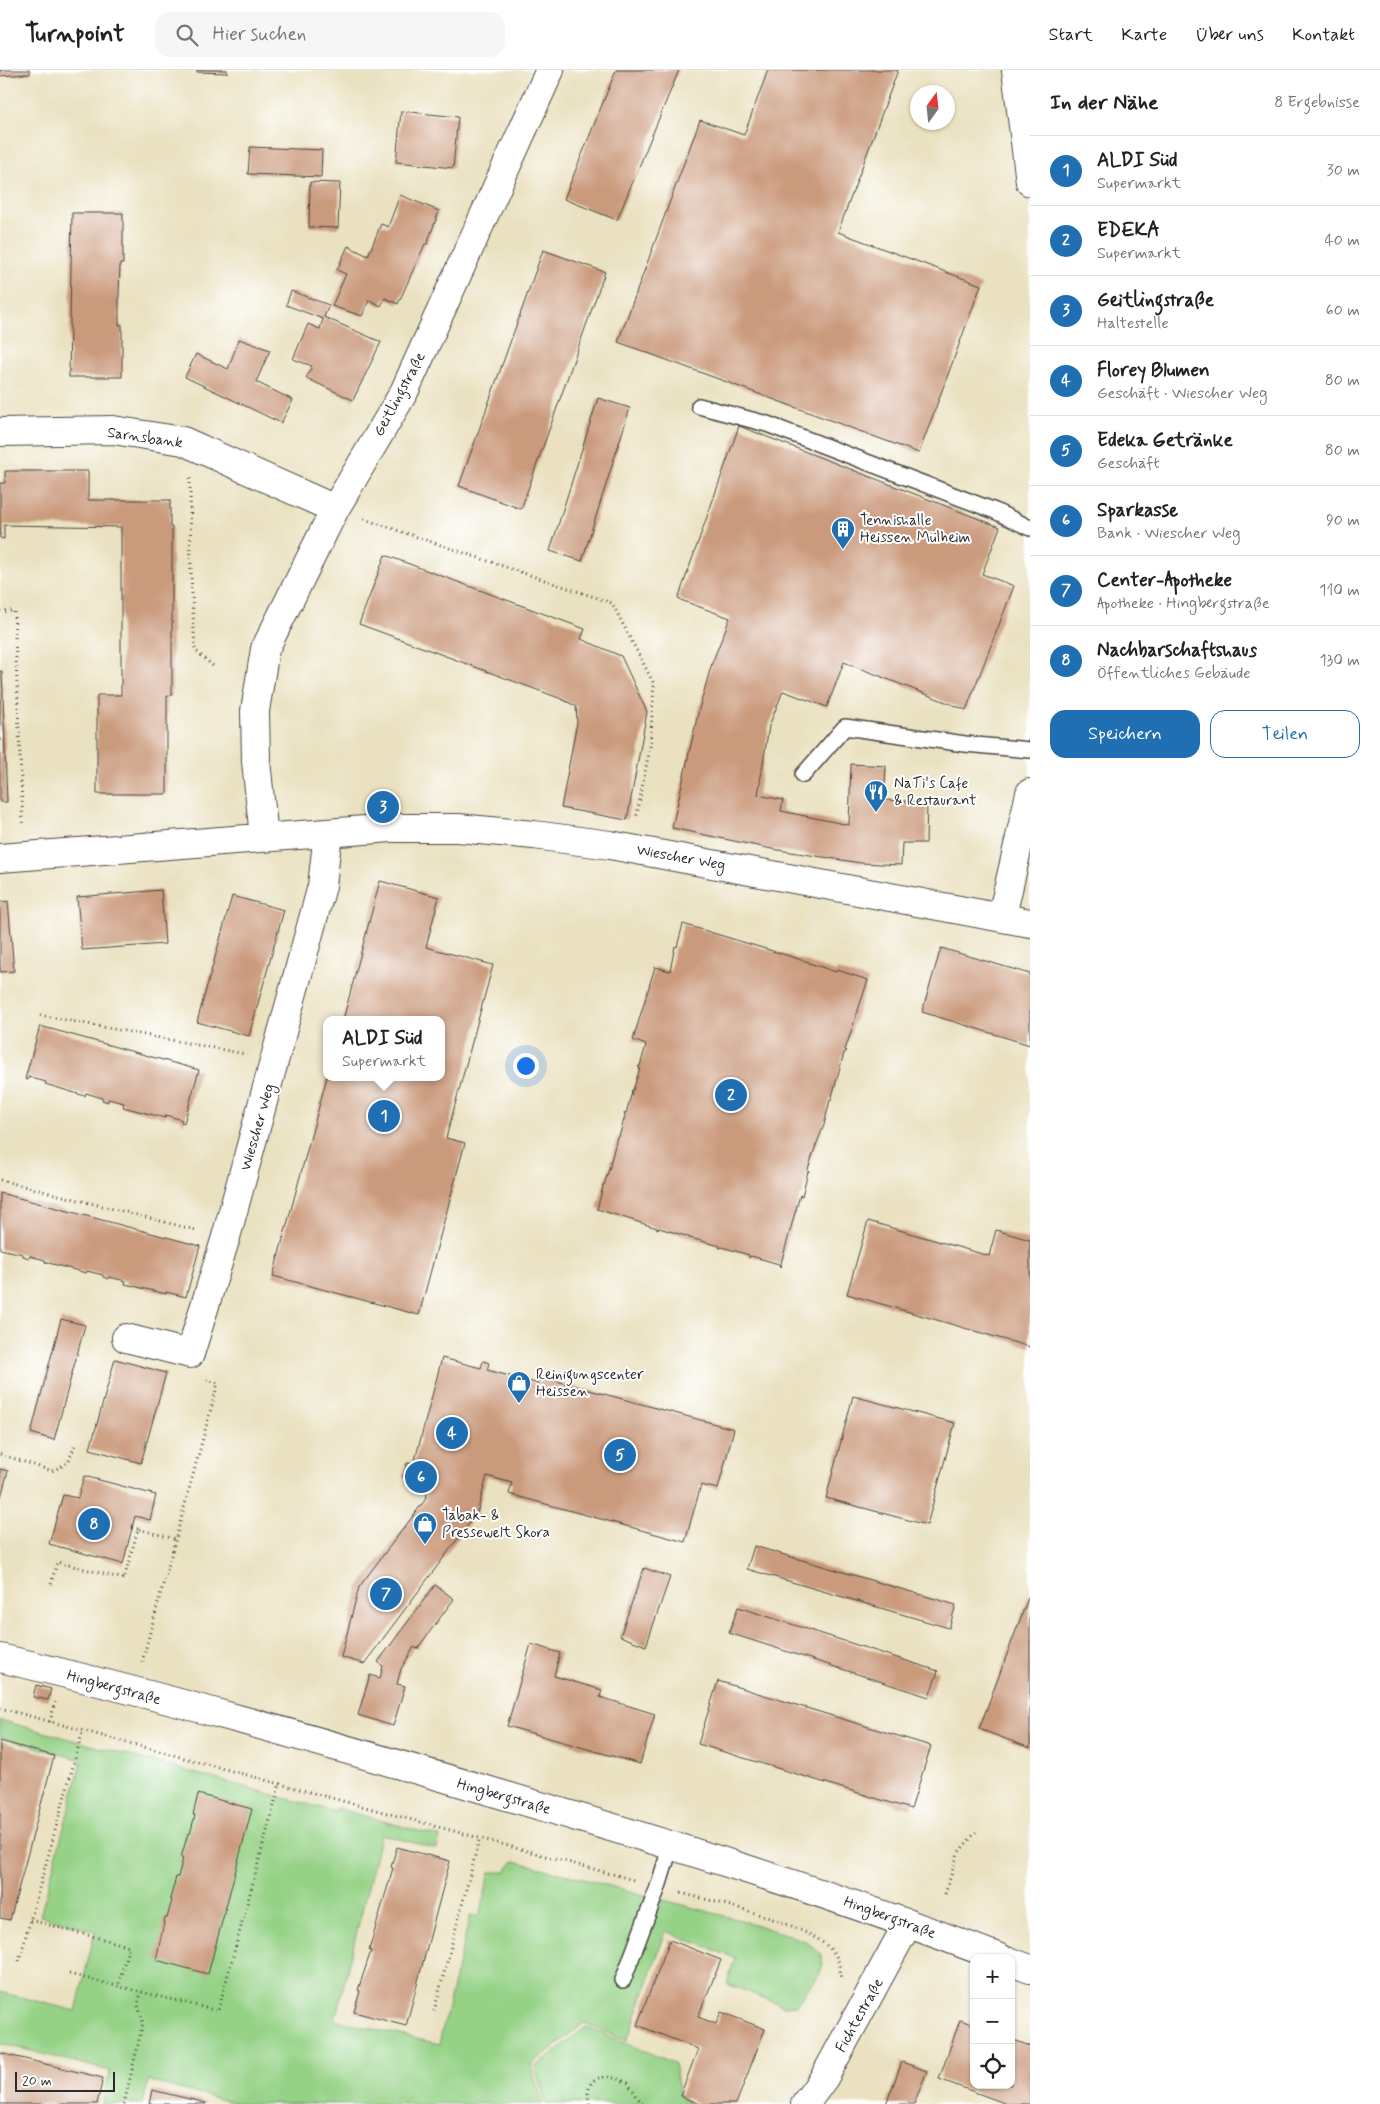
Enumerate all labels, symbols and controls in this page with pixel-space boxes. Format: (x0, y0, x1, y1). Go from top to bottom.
search box (155, 12, 505, 57)
text: Turnpoint (25, 19, 125, 50)
icon: search (173, 21, 201, 49)
text: Hier suchen (213, 22, 306, 47)
text: Start (1049, 23, 1093, 47)
text: Karte (1121, 23, 1167, 47)
text: Über uns (1195, 23, 1264, 47)
text: Kontakt (1292, 23, 1355, 47)
north arrow (910, 85, 955, 130)
text: In der Nähe (1050, 89, 1158, 117)
text: 8 Ergebnisse (1274, 92, 1360, 113)
text: ALDI Süd (1097, 148, 1178, 173)
text: 1 (1062, 160, 1070, 181)
text: 30 m (1327, 160, 1360, 181)
text: Supermarkt (1097, 173, 1181, 194)
text: EDEKA (1097, 218, 1160, 243)
text: 2 (1062, 230, 1070, 251)
text: 40 m (1324, 230, 1360, 251)
text: Supermarkt (1097, 243, 1181, 264)
text: Geitlingstraße (1097, 288, 1214, 313)
text: 3 (1062, 300, 1070, 321)
text: 60 m (1326, 300, 1360, 321)
text: Haltestelle (1097, 313, 1169, 334)
street label: Geitlingstraße (369, 349, 431, 440)
text: Florey Blumen (1097, 358, 1210, 383)
text: 4 (1061, 370, 1071, 391)
text: 80 m (1325, 370, 1360, 391)
text: Geschäft · Wiescher Weg (1097, 383, 1268, 404)
street label: Sarnsbank (106, 423, 184, 453)
text: Edeka Getränke (1097, 428, 1233, 453)
text: 5 (1061, 440, 1071, 461)
text: 80 m (1325, 440, 1360, 461)
text: Geschäft (1097, 453, 1159, 474)
text: Sparkasse (1097, 498, 1178, 523)
text: 6 (1062, 510, 1070, 531)
text: 90 m (1326, 510, 1360, 531)
place label: Tennishalle Heissen Mülheim (860, 511, 970, 548)
building icon: Tennishalle Heissen Mülheim (830, 516, 856, 550)
text: Bank · Wiescher Weg (1097, 523, 1240, 544)
text: Center-Apotheke (1097, 568, 1232, 593)
text: 7 (1061, 580, 1071, 601)
text: 110 m (1319, 580, 1360, 601)
text: Apotheke · Hingbergstraße (1097, 593, 1270, 614)
text: Nachbarschaftshaus (1097, 638, 1257, 663)
text: 8 (1061, 650, 1071, 671)
text: 130 m (1319, 650, 1360, 671)
text: Öffentliches Gebäude (1097, 663, 1251, 684)
button: Speichern (1050, 710, 1200, 758)
button: Teilen (1210, 710, 1360, 758)
place label: NaTi's Cafe & Restaurant (894, 774, 976, 811)
restaurant icon: NaTi's Cafe & Restaurant (863, 779, 889, 813)
pin: 3 (367, 788, 399, 826)
street label: Wiescher Weg (635, 840, 727, 877)
popup (323, 1016, 445, 1081)
text: ALDI Süd (342, 1026, 422, 1051)
text: Supermarkt (342, 1051, 426, 1072)
your location (513, 1053, 539, 1079)
pin: 2 (715, 1076, 747, 1114)
street label: Wiescher Weg (236, 1081, 281, 1174)
pin: 1 (368, 1097, 400, 1135)
place label: Reinigungscenter Heissen (536, 1365, 644, 1402)
shop icon: Reinigungscenter Heissen (506, 1370, 532, 1404)
pin: 4 (436, 1414, 468, 1452)
pin: 5 (604, 1436, 636, 1474)
pin: 6 (405, 1458, 437, 1496)
pin: 8 (78, 1505, 110, 1543)
place label: Tabak- & Pressewelt Skora (442, 1506, 550, 1543)
shop icon: Tabak- & Pressewelt Skora (412, 1511, 438, 1545)
pin: 7 (370, 1575, 402, 1613)
street label: Hingbergstraße (64, 1666, 163, 1711)
street label: Hingbergstraße (454, 1774, 553, 1821)
street label: Hingbergstraße (840, 1892, 939, 1945)
map controls (970, 1954, 1015, 2089)
button: + (970, 1954, 1015, 1999)
street label: Fichtestraße (831, 1975, 888, 2056)
button: − (970, 1999, 1015, 2044)
button: locate (970, 2044, 1015, 2089)
scale bar (15, 2069, 115, 2092)
text: 20 m (22, 2072, 52, 2090)

